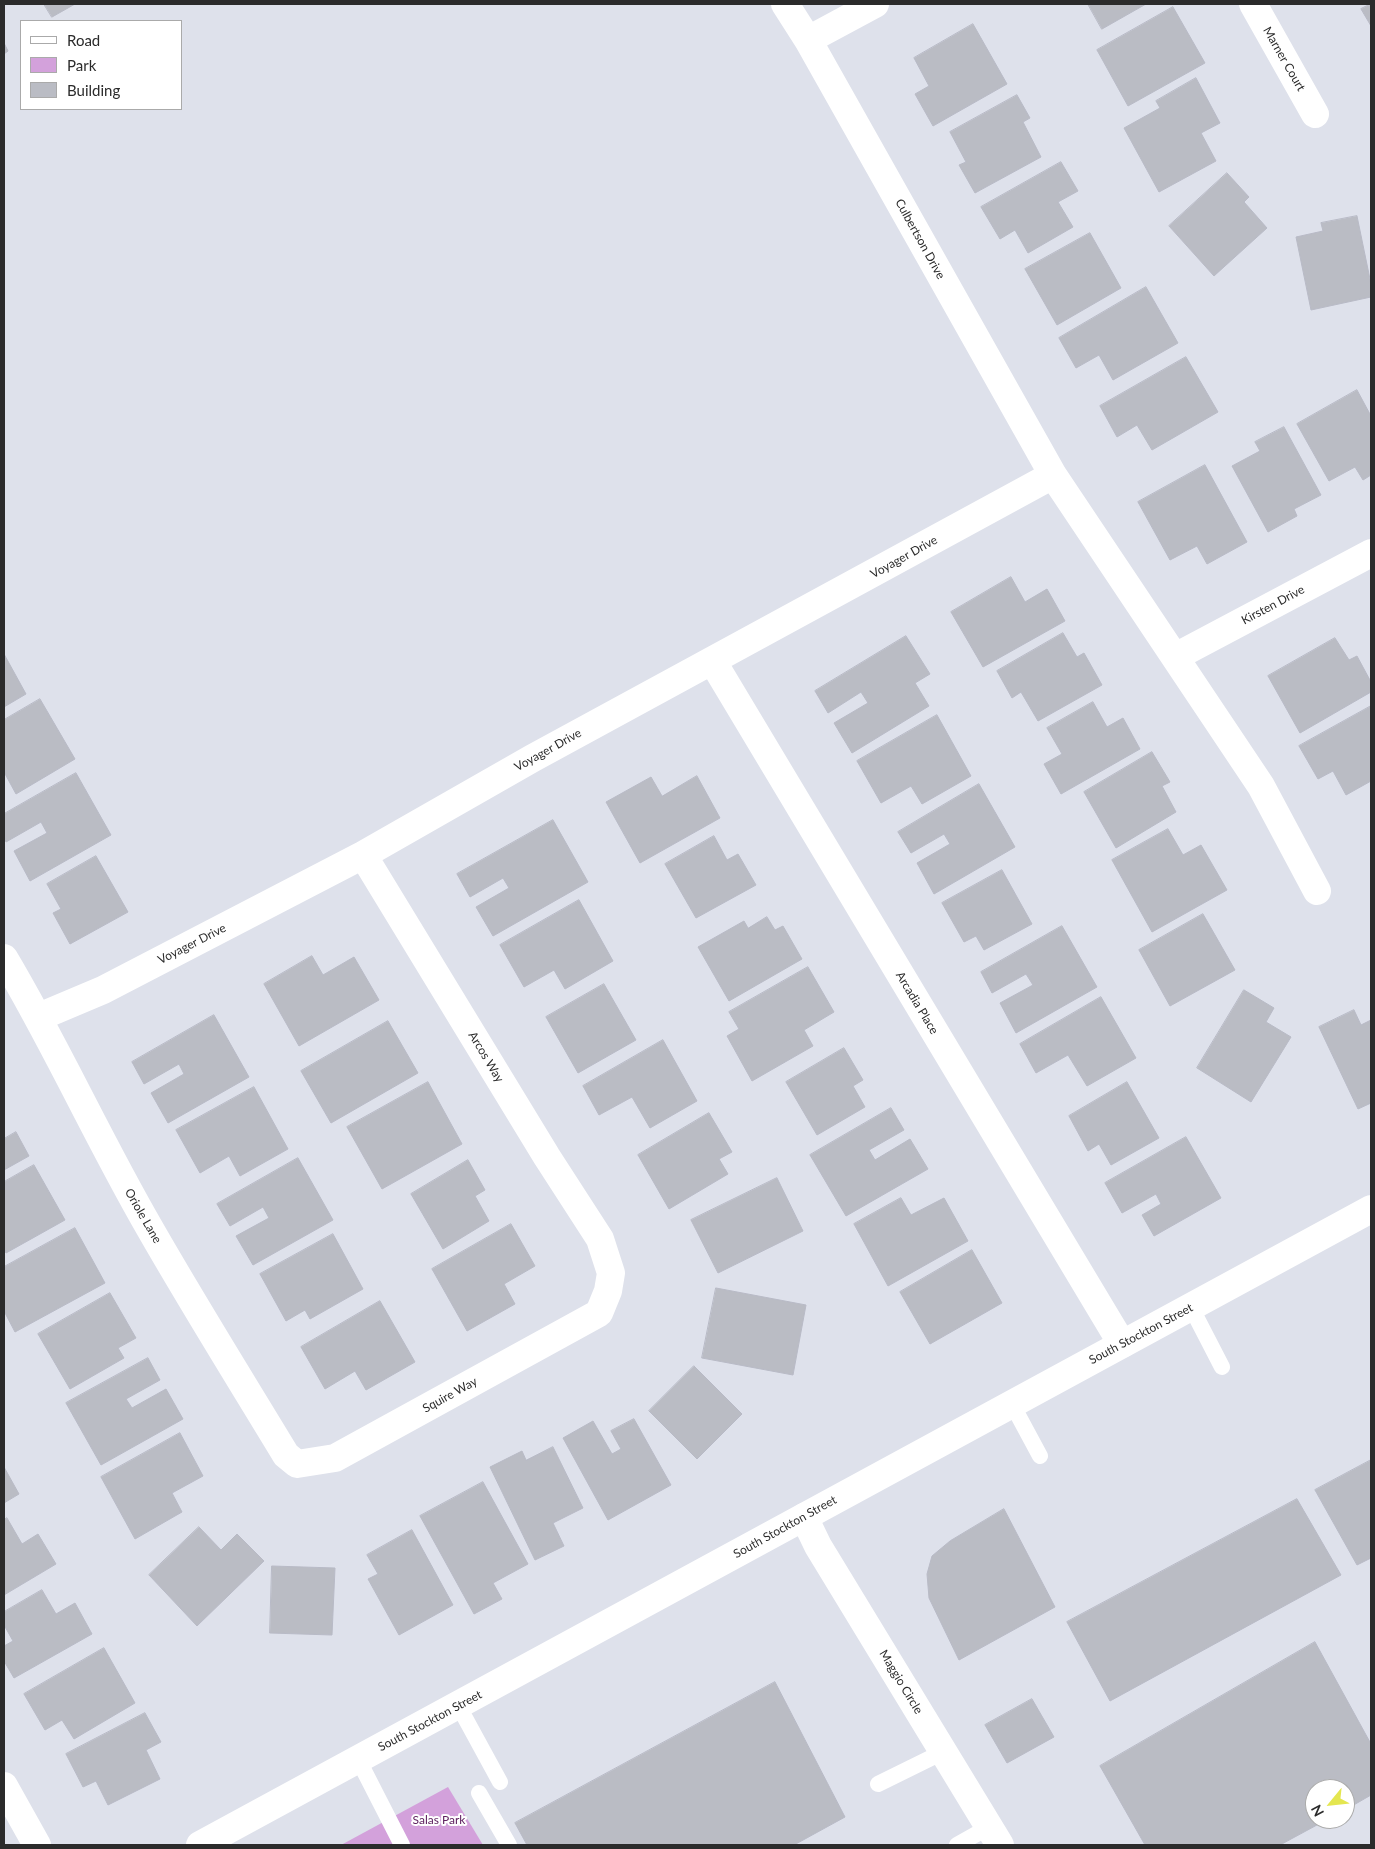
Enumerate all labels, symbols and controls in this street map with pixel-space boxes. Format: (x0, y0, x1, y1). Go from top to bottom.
legend (20, 20, 182, 110)
street label: Marner Court (1260, 24, 1308, 94)
text: Road (67, 31, 100, 49)
text: Park (67, 56, 96, 74)
text: Building (67, 81, 120, 99)
street label: Culbertson Drive (892, 196, 948, 282)
street label: Voyager Drive (868, 533, 940, 581)
street label: Kirsten Drive (1239, 582, 1307, 628)
street label: Voyager Drive (512, 726, 584, 774)
street label: Voyager Drive (156, 921, 228, 967)
street label: Arcadia Place (893, 969, 941, 1037)
street label: Arcos Way (465, 1029, 507, 1085)
street label: Oriole Lane (122, 1186, 164, 1246)
street label: South Stockton Street (1087, 1301, 1195, 1367)
street label: Squire Way (420, 1374, 480, 1416)
street label: South Stockton Street (731, 1493, 839, 1561)
street label: Maggio Circle (876, 1647, 926, 1717)
street label: South Stockton Street (376, 1688, 484, 1754)
north arrow (1305, 1779, 1355, 1829)
text: N (1307, 1802, 1327, 1820)
park label: Salas Park (413, 1813, 465, 1827)

